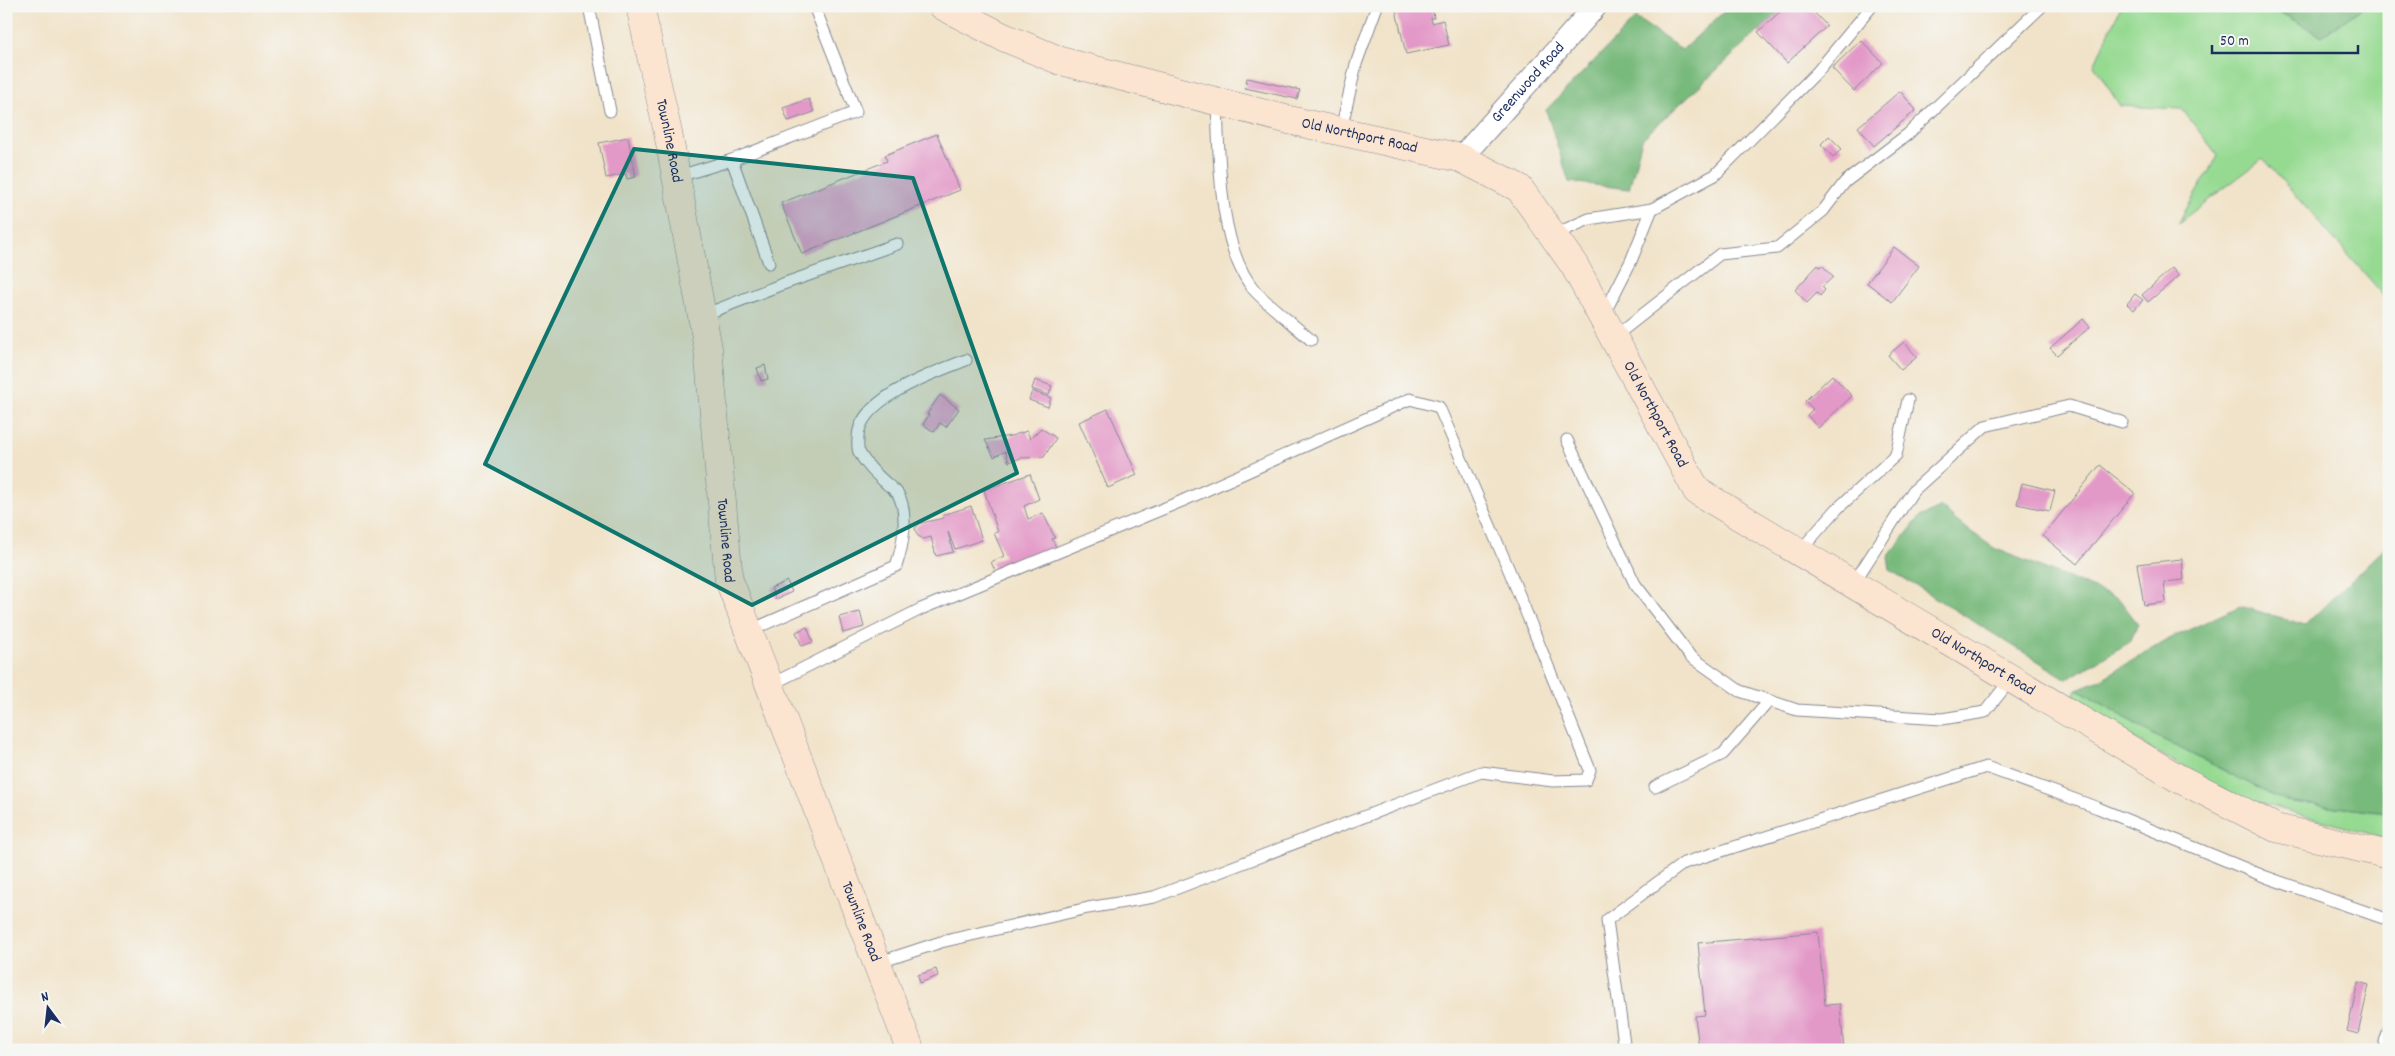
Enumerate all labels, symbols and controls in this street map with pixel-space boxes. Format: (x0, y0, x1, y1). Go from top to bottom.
scale bar (2212, 22, 2359, 54)
text: 50 m (2220, 31, 2249, 53)
street label: Greenwood Road (1486, 37, 1570, 128)
street label: Townline Road (649, 97, 689, 185)
street label: Old Northport Road (1299, 112, 1420, 160)
street label: Old Northport Road (1617, 357, 1694, 472)
street label: Townline Road (710, 497, 741, 584)
street label: Old Northport Road (1926, 621, 2039, 702)
street label: Townline Road (835, 878, 887, 965)
north arrow (22, 984, 72, 1034)
text: N (39, 987, 51, 1008)

